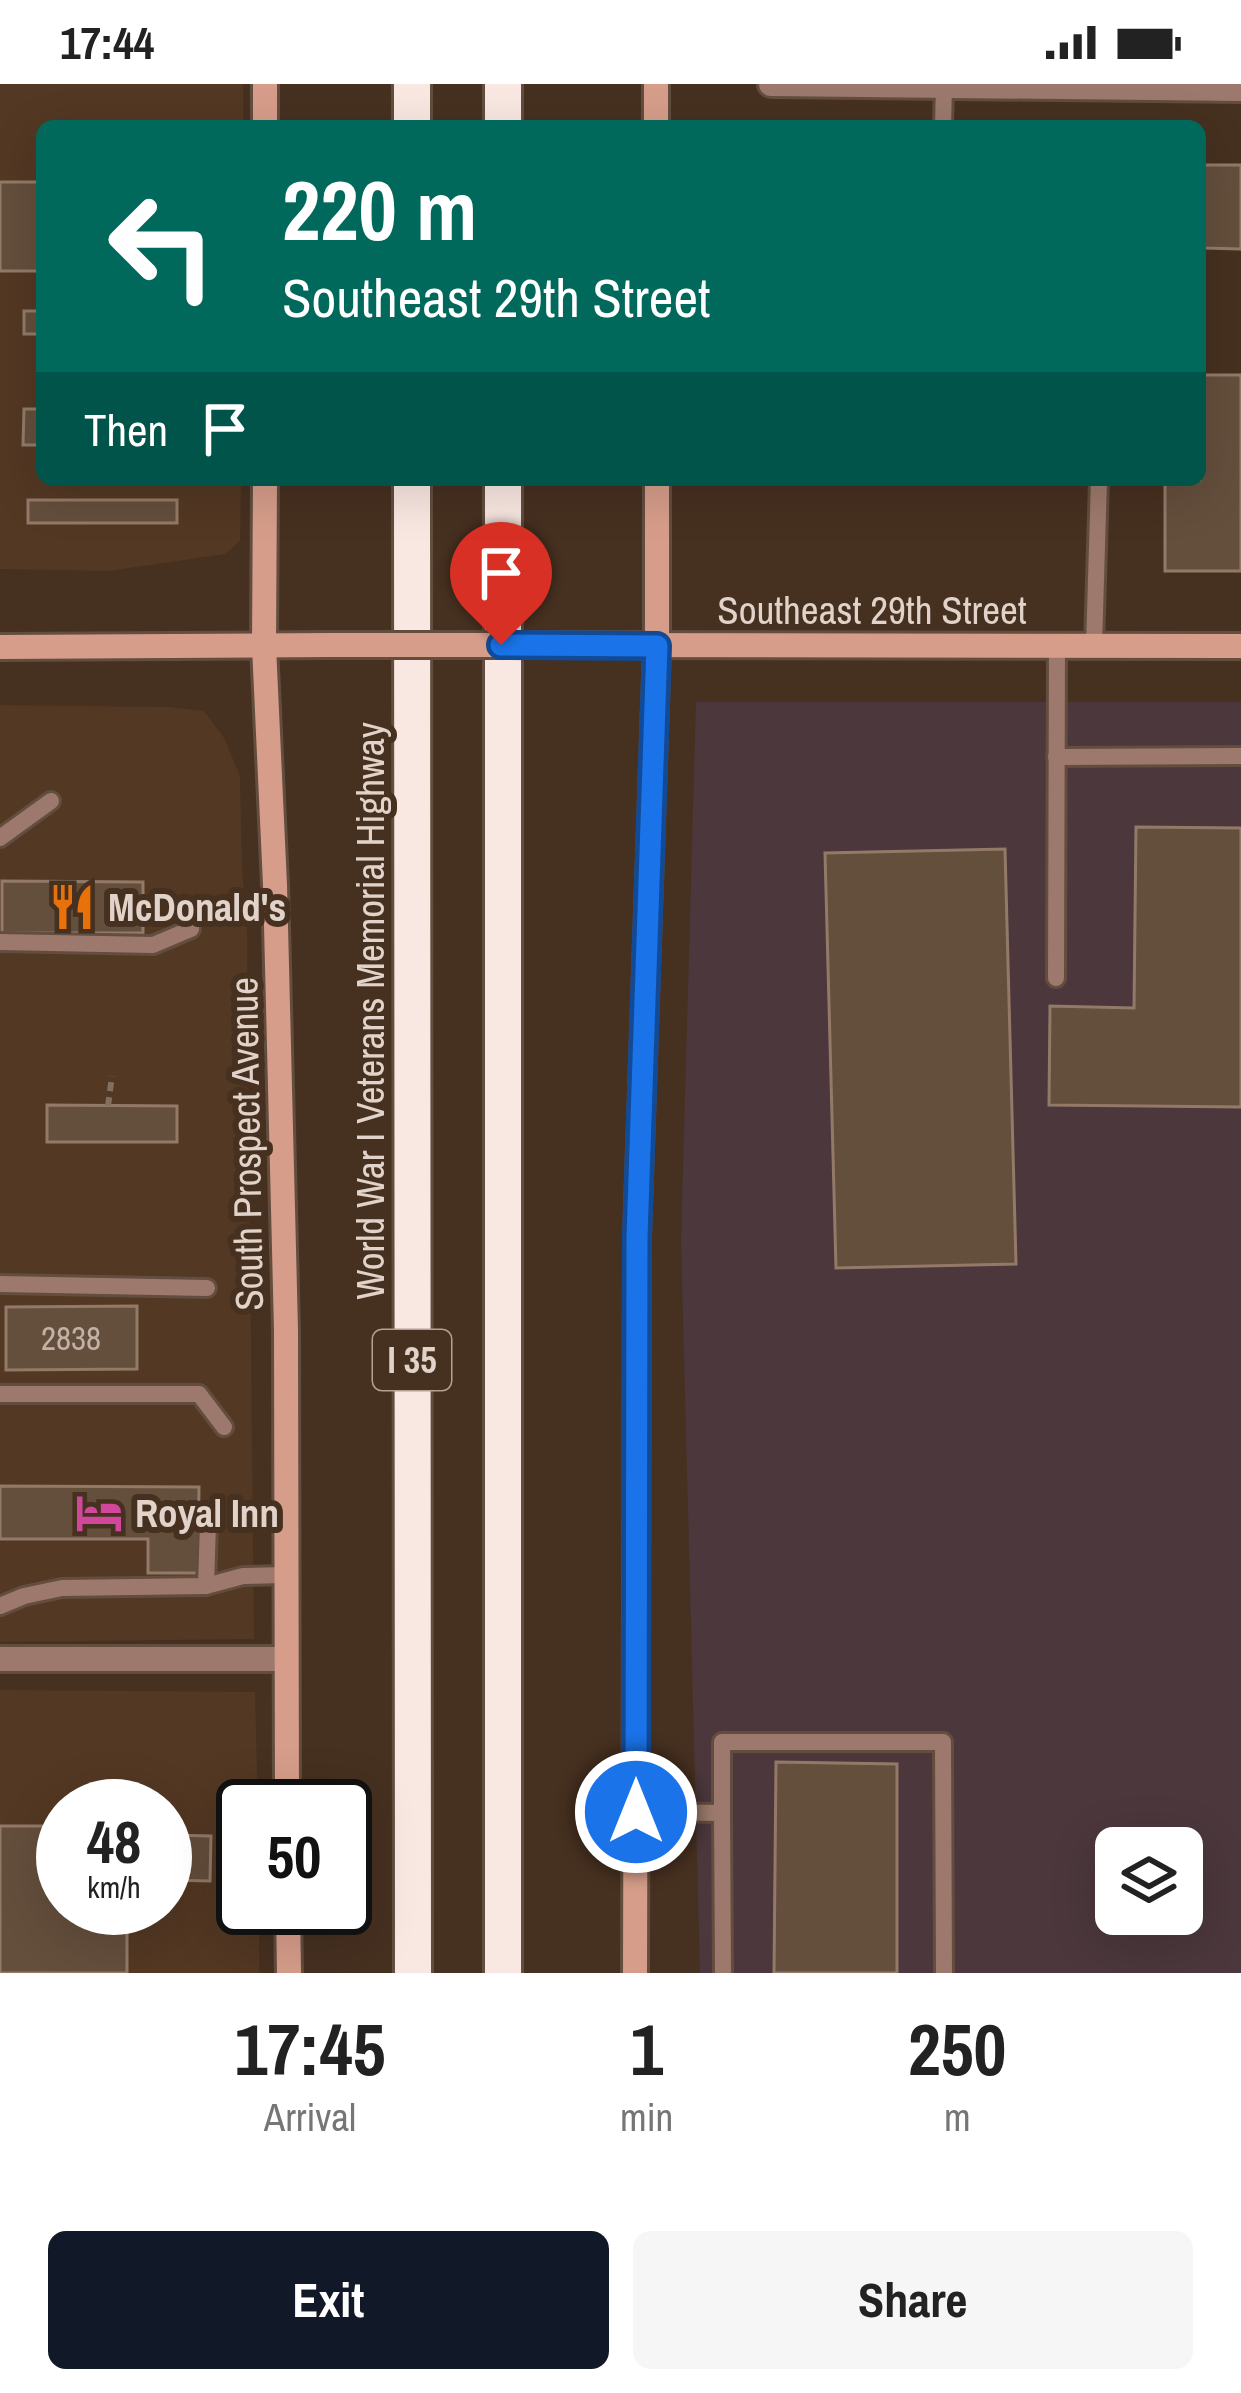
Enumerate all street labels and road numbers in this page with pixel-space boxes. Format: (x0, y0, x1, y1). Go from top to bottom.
street label: Southeast 29th Street (717, 584, 1027, 636)
street label: World War I Veterans Memorial Highway (344, 722, 396, 1300)
street label: South Prospect Avenue (217, 977, 275, 1311)
road number: I 35 (373, 1330, 451, 1390)

